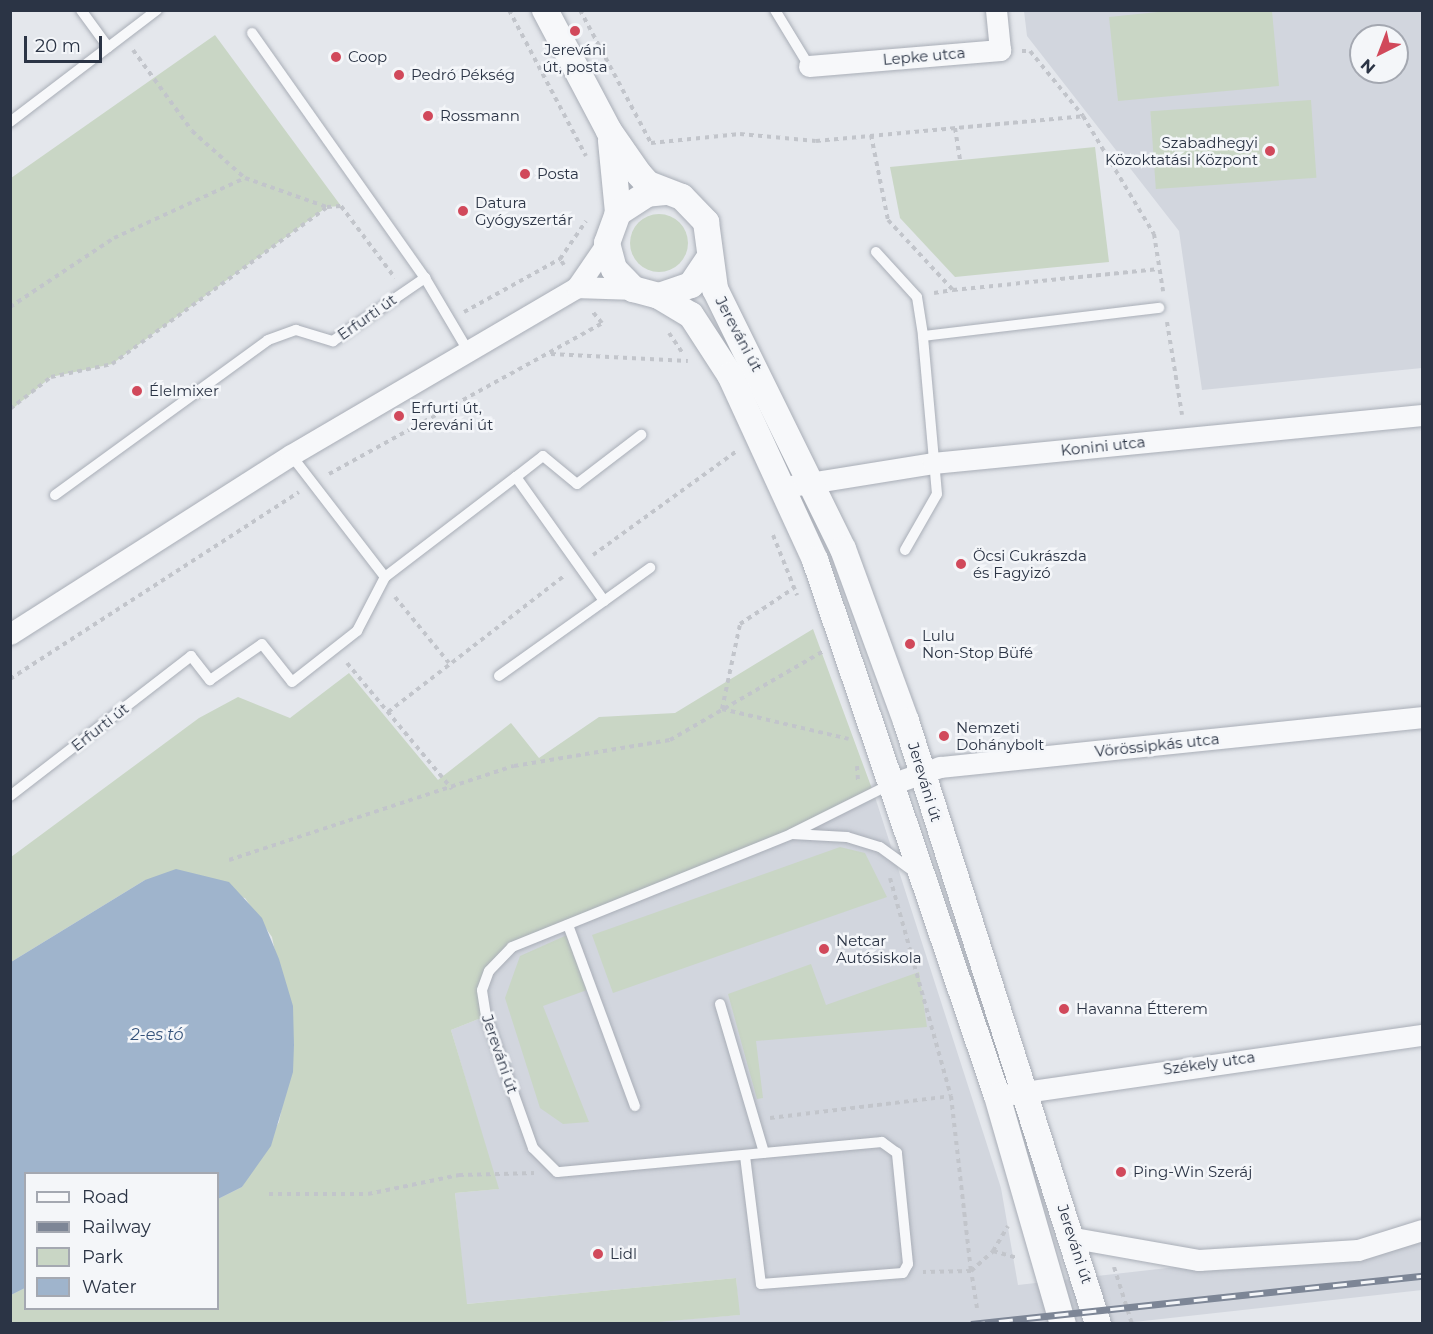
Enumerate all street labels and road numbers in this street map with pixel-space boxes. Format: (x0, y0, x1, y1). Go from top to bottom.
street label: Lepke utca (882, 43, 966, 69)
street label: Erfurti út (334, 290, 400, 344)
street label: Jereváni út (712, 293, 766, 375)
street label: Konini utca (1060, 433, 1146, 459)
street label: Erfurti út (68, 699, 132, 755)
street label: Vörössipkás utca (1094, 730, 1220, 760)
street label: Jereváni út (904, 740, 946, 824)
street label: Jereváni út (478, 1012, 522, 1096)
street label: Székely utca (1162, 1048, 1256, 1078)
street label: Jereváni út (1054, 1202, 1096, 1286)

